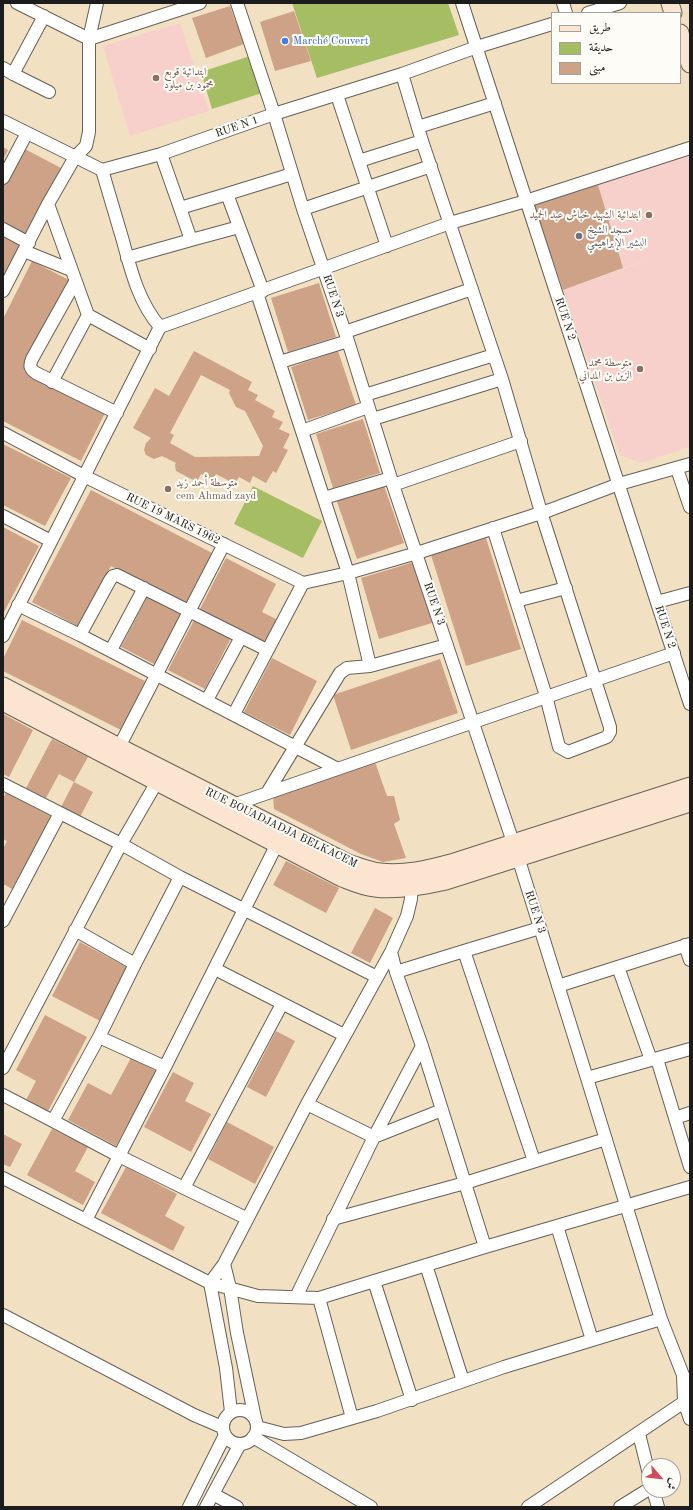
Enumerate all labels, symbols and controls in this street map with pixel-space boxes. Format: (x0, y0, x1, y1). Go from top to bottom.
legend (551, 12, 681, 84)
text: طريق (589, 22, 611, 34)
place label: Marché Couvert (293, 34, 369, 48)
marker: Marché Couvert (280, 36, 290, 46)
text: حديقة (589, 42, 613, 54)
text: مبنى (589, 62, 605, 74)
place label: ابتدائية قوبع محمود بن ميلود (164, 65, 213, 91)
marker: ابتدائية قوبع محمود بن ميلود (151, 73, 161, 83)
street label: RUE N 1 (214, 113, 260, 141)
place label: ابتدائية الشهيد خباش عبد الحميد (530, 208, 641, 222)
marker: ابتدائية الشهيد خباش عبد الحميد (644, 210, 654, 220)
place label: مسجد الشيخ البشير الإبراهيمي (587, 223, 647, 249)
marker: مسجد الشيخ البشير الإبراهيمي (574, 231, 584, 241)
street label: RUE N 3 (320, 273, 346, 319)
street label: RUE N 2 (552, 296, 578, 342)
place label: متوسطة محمد الزين بن المداني (579, 356, 632, 382)
marker: متوسطة محمد الزين بن المداني (635, 364, 645, 374)
place label: متوسطة أحمد زيد cem Ahmad zayd (176, 476, 256, 502)
marker: متوسطة أحمد زيد cem Ahmad zayd (163, 484, 173, 494)
street label: RUE 19 MARS 1962 (124, 490, 222, 548)
street label: RUE N 3 (420, 581, 448, 627)
street label: RUE N 2 (652, 604, 678, 650)
street label: RUE BOUADJADJA BELKACEM (203, 785, 359, 871)
street label: RUE N 3 (522, 889, 548, 935)
north arrow (641, 1458, 681, 1498)
text: ش (664, 1476, 679, 1491)

